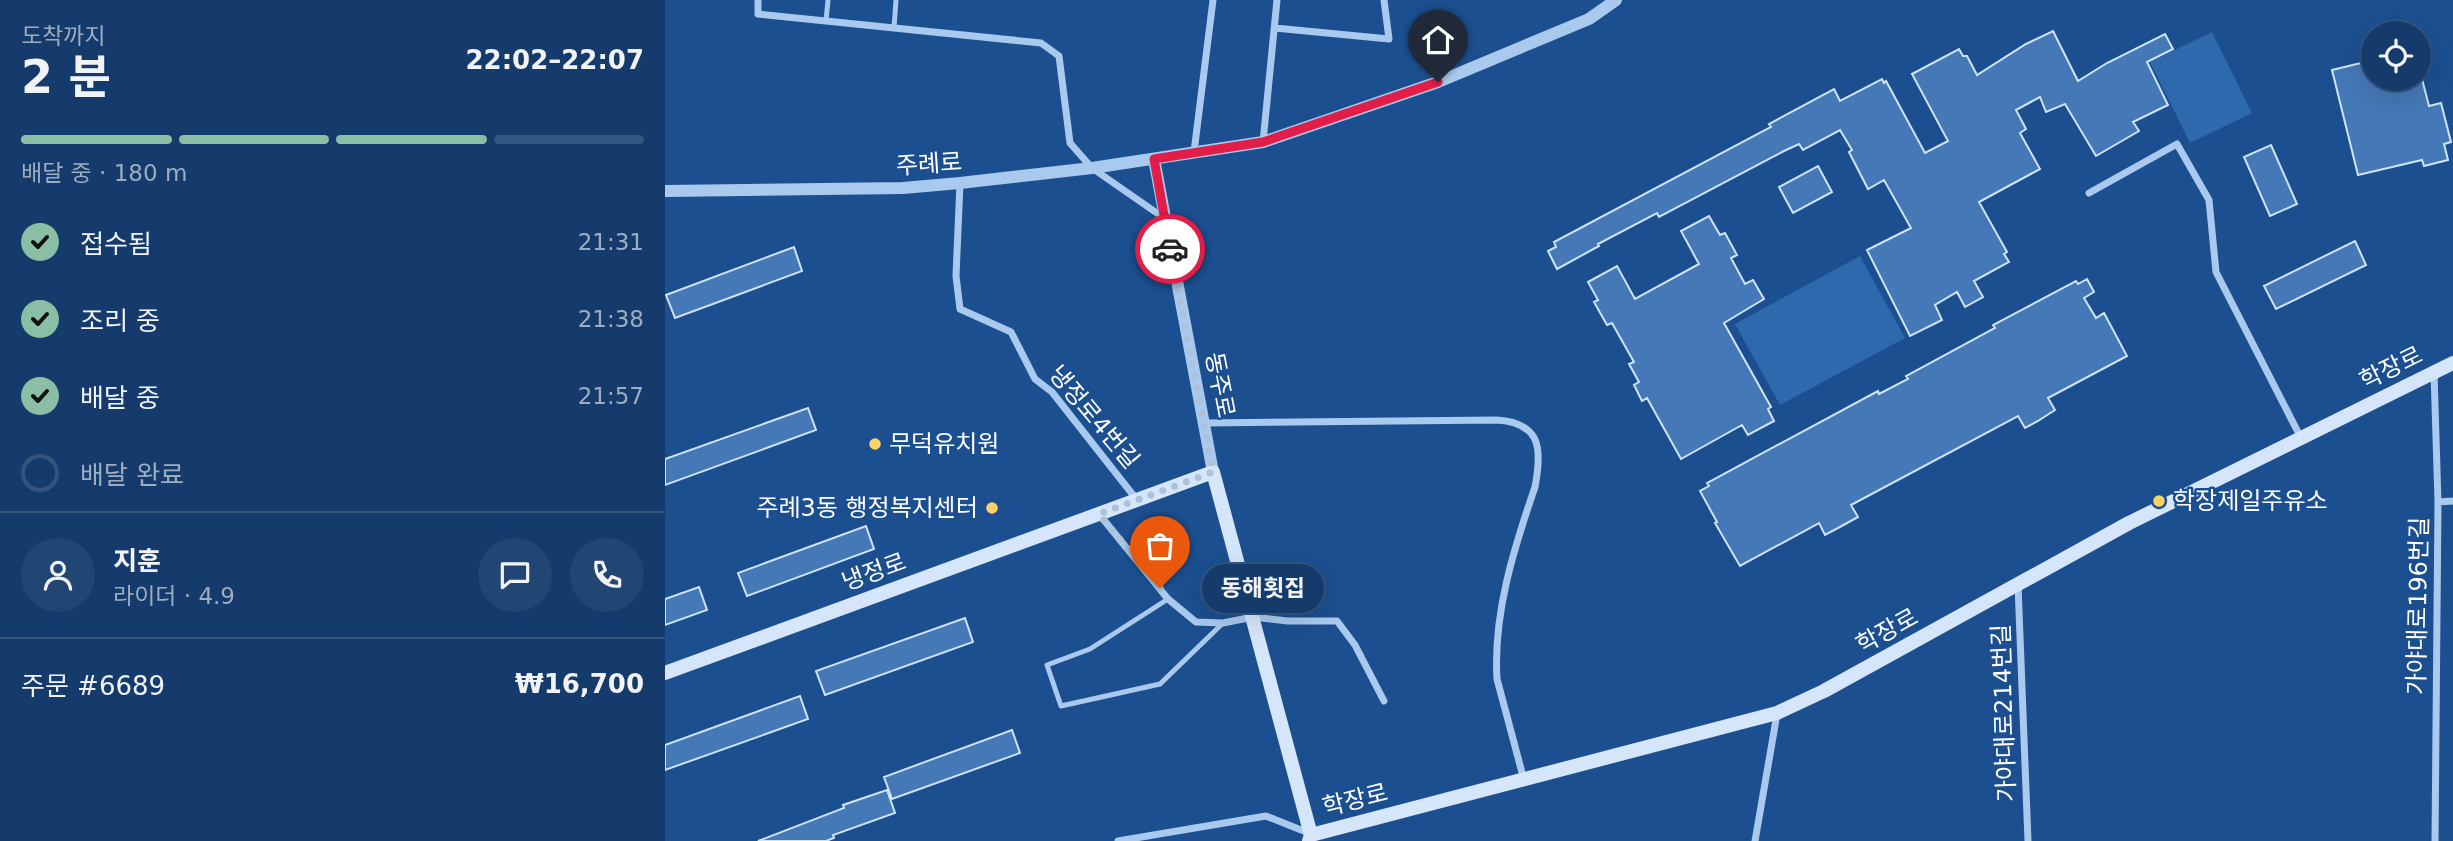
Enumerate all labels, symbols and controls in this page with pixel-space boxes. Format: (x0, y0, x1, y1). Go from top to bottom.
pin (1408, 10, 1468, 82)
icon: home (1419, 21, 1457, 59)
map controls (2361, 21, 2431, 91)
button: locate (2361, 21, 2431, 91)
text: 도착까지 (21, 23, 106, 49)
text: 22:02–22:07 (465, 45, 644, 75)
text: 2 분 (21, 50, 111, 104)
street label: 주례로 (895, 148, 963, 180)
text: 배달 중 · 180 m (21, 160, 187, 186)
courier (1135, 214, 1205, 284)
icon: check (21, 223, 59, 261)
text: 접수됨 (80, 229, 152, 259)
text: 21:31 (578, 229, 644, 255)
icon: car (1151, 230, 1189, 268)
icon: check (21, 300, 59, 338)
text: 조리 중 (80, 306, 160, 336)
text: 21:38 (578, 306, 644, 332)
street label: 학장로 (2355, 341, 2427, 395)
street label: 동주로 (1200, 350, 1240, 420)
street label: 냉정로4번길 (1043, 360, 1145, 474)
icon: check (21, 377, 59, 415)
text: 배달 중 (80, 383, 160, 413)
text: 21:57 (578, 383, 644, 409)
place label: 무덕유치원 (889, 430, 999, 458)
marker: 무덕유치원 (867, 436, 883, 452)
text: 배달 완료 (80, 460, 184, 490)
place label: 학장제일주유소 (2173, 487, 2328, 515)
marker: 학장제일주유소 (2151, 493, 2167, 509)
place label: 주례3동 행정복지센터 (756, 494, 978, 522)
marker: 주례3동 행정복지센터 (984, 500, 1000, 516)
pin (1130, 516, 1190, 588)
street label: 가야대로196번길 (2402, 517, 2434, 695)
icon: bag (1141, 527, 1179, 565)
button: person (21, 538, 95, 612)
button: chat (478, 538, 552, 612)
button: phone (570, 538, 644, 612)
text: 지훈 (113, 546, 161, 576)
street label: 냉정로 (838, 548, 910, 596)
callout: 동해횟집 (1202, 564, 1325, 612)
text: 동해횟집 (1221, 575, 1305, 601)
text: 라이더 · 4.9 (113, 583, 235, 609)
street label: 학장로 (1851, 603, 1923, 659)
street label: 가야대로214번길 (1987, 623, 2021, 803)
text: ₩16,700 (515, 669, 644, 699)
text: 주문 #6689 (21, 671, 165, 701)
street label: 학장로 (1319, 778, 1391, 822)

